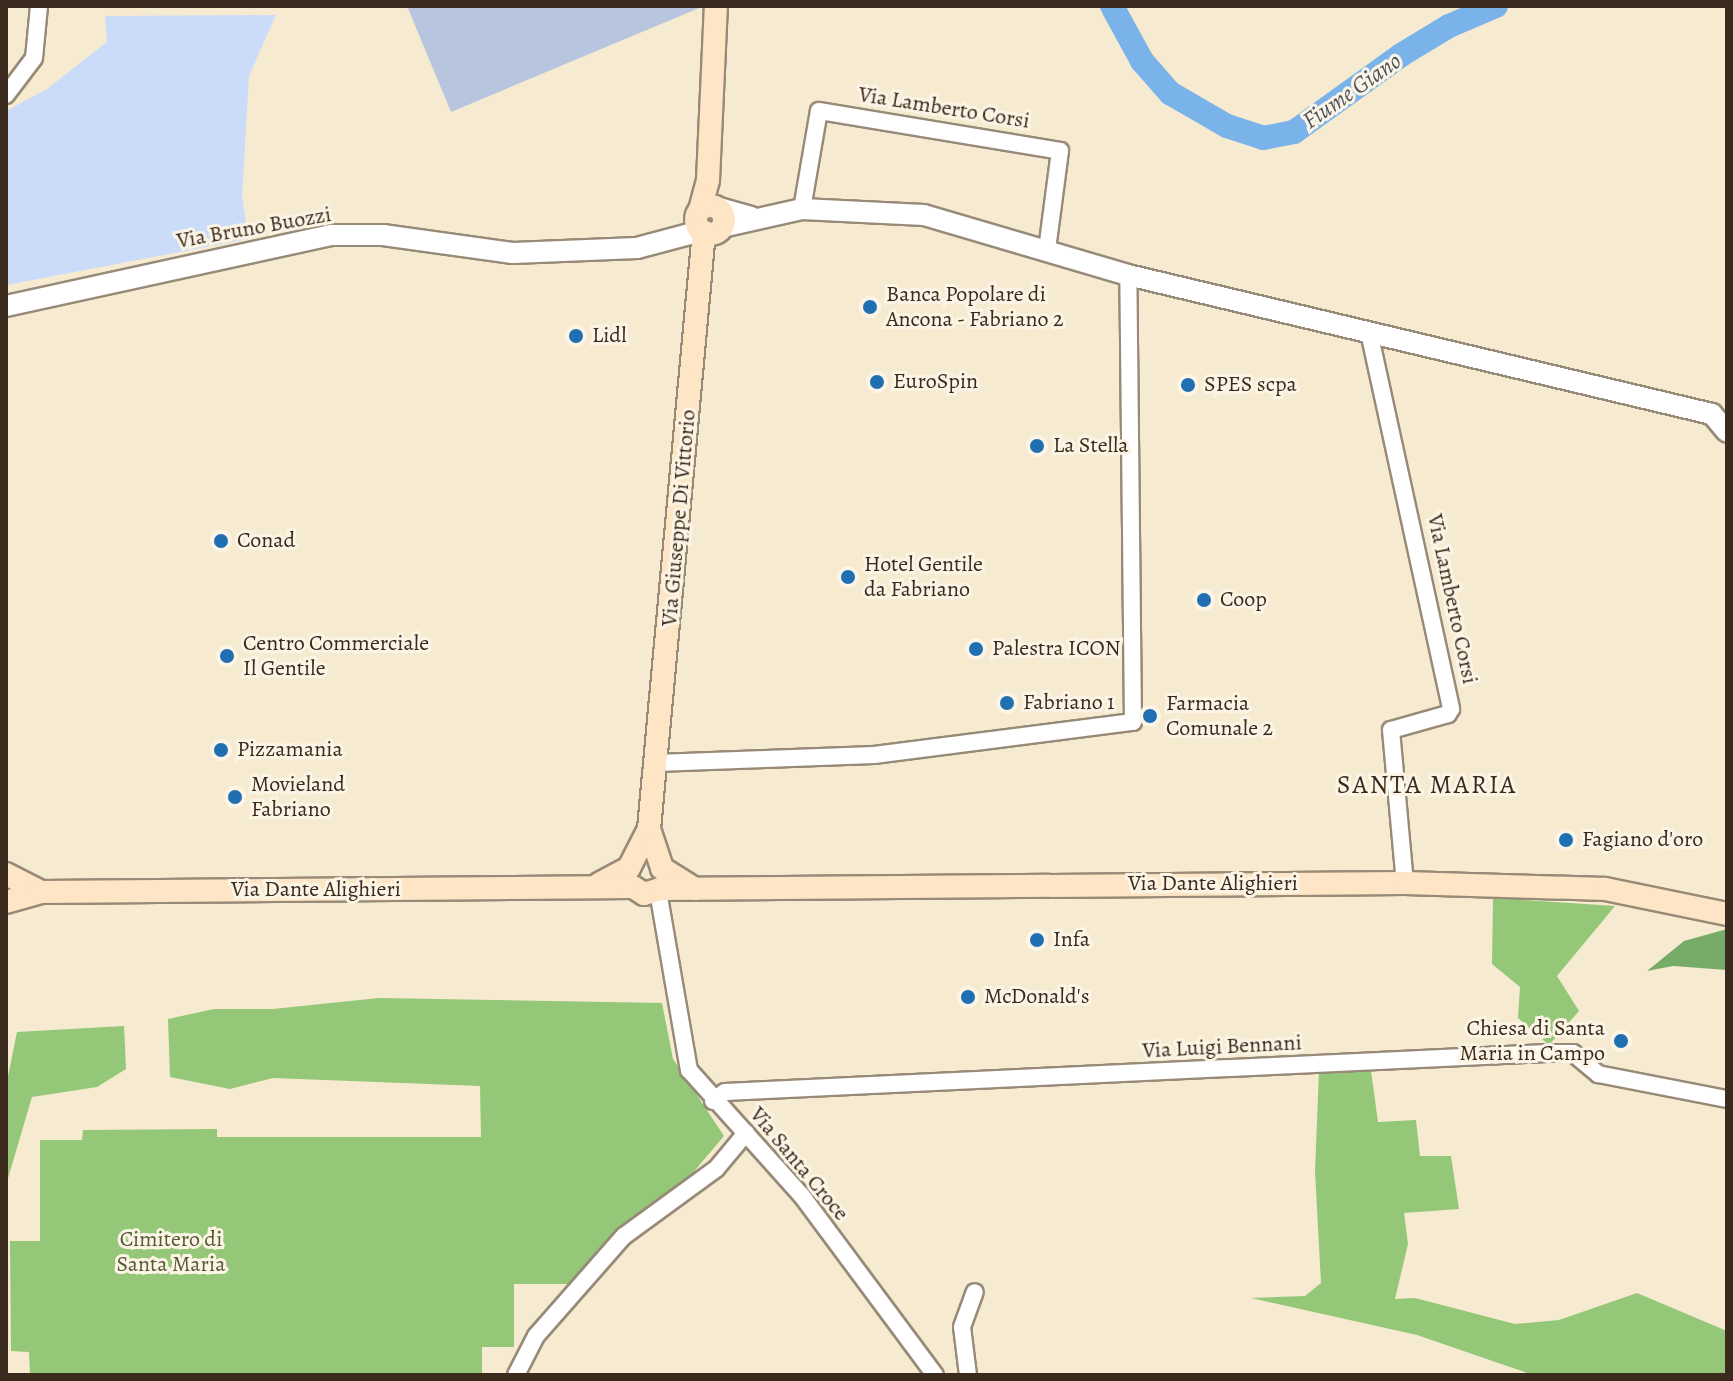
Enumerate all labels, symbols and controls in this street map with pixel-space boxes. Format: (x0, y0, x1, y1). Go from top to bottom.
water label: Fiume Giano (1297, 47, 1407, 135)
street label: Via Lamberto Corsi (857, 81, 1031, 135)
street label: Via Bruno Buozzi (175, 201, 333, 255)
place label: Banca Popolare di Ancona - Fabriano 2 (886, 281, 1064, 332)
marker: Banca Popolare di Ancona - Fabriano 2 (861, 298, 879, 316)
place label: Lidl (592, 323, 627, 349)
marker: Lidl (567, 327, 585, 345)
place label: EuroSpin (893, 369, 978, 395)
place label: SPES scpa (1204, 372, 1297, 398)
marker: EuroSpin (868, 373, 886, 391)
marker: SPES scpa (1179, 376, 1197, 394)
street label: Via Giuseppe Di Vittorio (656, 408, 702, 628)
place label: La Stella (1053, 433, 1129, 459)
marker: La Stella (1028, 437, 1046, 455)
street label: Via Lamberto Corsi (1421, 512, 1483, 686)
place label: Conad (237, 528, 295, 554)
marker: Conad (212, 532, 230, 550)
place label: Hotel Gentile da Fabriano (864, 551, 983, 602)
marker: Hotel Gentile da Fabriano (839, 568, 857, 586)
place label: Coop (1220, 587, 1267, 613)
marker: Coop (1195, 591, 1213, 609)
place label: Centro Commerciale Il Gentile (243, 630, 429, 682)
place label: Palestra ICON (992, 636, 1121, 662)
marker: Palestra ICON (967, 640, 985, 658)
marker: Centro Commerciale Il Gentile (218, 647, 236, 665)
place label: Fabriano 1 (1023, 690, 1115, 716)
place label: Farmacia Comunale 2 (1166, 690, 1273, 742)
marker: Fabriano 1 (998, 694, 1016, 712)
marker: Farmacia Comunale 2 (1141, 707, 1159, 725)
place label: Pizzamania (237, 737, 343, 763)
marker: Pizzamania (212, 741, 230, 759)
district label: SANTA MARIA (1337, 769, 1517, 801)
place label: Movieland Fabriano (251, 771, 345, 822)
marker: Movieland Fabriano (226, 788, 244, 806)
place label: Fagiano d'oro (1582, 827, 1703, 853)
marker: Fagiano d'oro (1557, 831, 1575, 849)
street label: Via Dante Alighieri (1128, 871, 1298, 897)
street label: Via Dante Alighieri (231, 877, 401, 903)
place label: Infa (1053, 927, 1090, 953)
marker: Infa (1028, 931, 1046, 949)
place label: McDonald's (984, 984, 1089, 1010)
marker: McDonald's (959, 988, 977, 1006)
place label: Chiesa di Santa Maria in Campo (1460, 1015, 1605, 1066)
street label: Via Luigi Bennani (1142, 1030, 1302, 1064)
marker: Chiesa di Santa Maria in Campo (1612, 1032, 1630, 1050)
street label: Via Santa Croce (744, 1102, 854, 1226)
park label: Cimitero di Santa Maria (117, 1226, 225, 1278)

